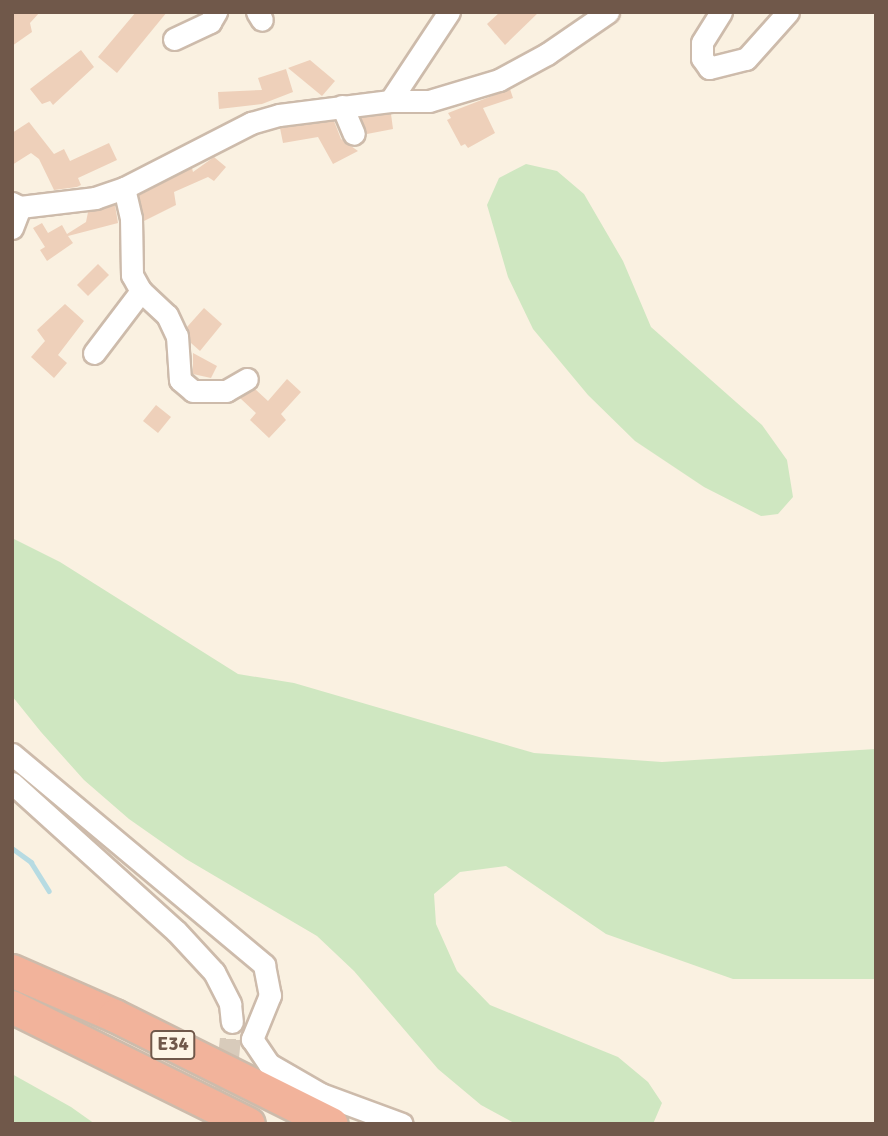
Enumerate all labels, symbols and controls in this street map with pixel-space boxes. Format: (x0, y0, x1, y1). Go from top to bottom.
road number: E34 (150, 1030, 196, 1060)

